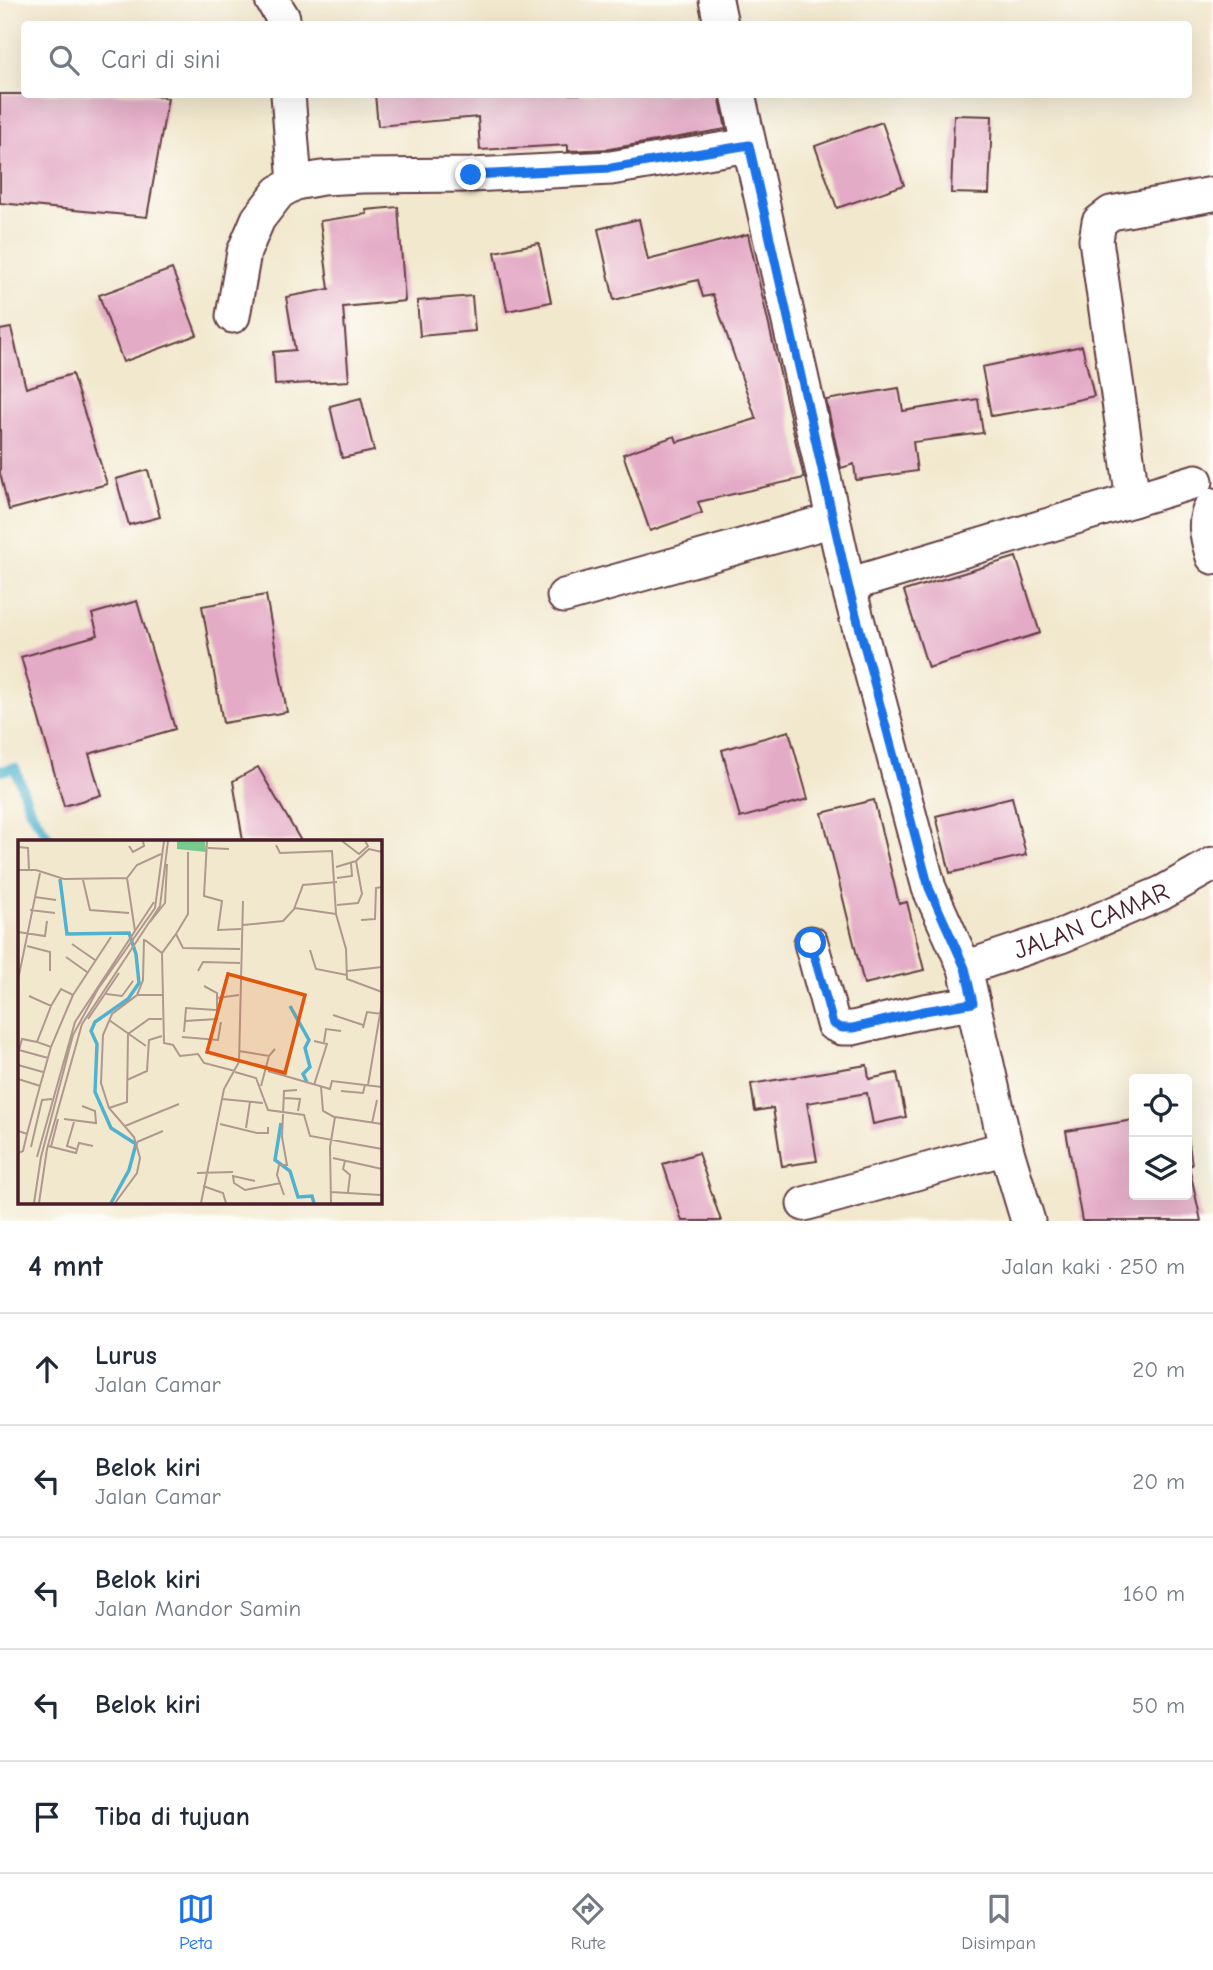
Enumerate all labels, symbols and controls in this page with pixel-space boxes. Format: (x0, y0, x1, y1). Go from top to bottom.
search box (21, 21, 1192, 98)
icon: search (45, 41, 83, 79)
text: Cari di sini (101, 45, 221, 75)
route end (455, 159, 486, 190)
inset map (18, 840, 382, 1204)
street label: JALAN CAMAR (1010, 877, 1174, 966)
route start (795, 927, 826, 958)
map controls (1129, 1074, 1192, 1200)
button: locate (1129, 1074, 1192, 1137)
button: layers (1129, 1137, 1192, 1200)
text: 4 mnt (28, 1249, 103, 1284)
text: Jalan kaki · 250 m (1002, 1253, 1185, 1280)
text: Lurus (95, 1341, 157, 1371)
icon: ahead (28, 1350, 66, 1388)
text: 20 m (1132, 1356, 1185, 1383)
text: Jalan Camar (95, 1371, 221, 1398)
text: Belok kiri (95, 1453, 201, 1483)
icon: left (28, 1462, 66, 1500)
text: 20 m (1132, 1468, 1185, 1495)
text: Jalan Camar (95, 1483, 221, 1510)
text: Belok kiri (95, 1565, 201, 1595)
icon: left (28, 1574, 66, 1612)
text: 160 m (1123, 1580, 1185, 1607)
text: Jalan Mandor Samin (95, 1595, 301, 1622)
icon: left (28, 1686, 66, 1724)
text: Belok kiri (95, 1690, 201, 1720)
text: 50 m (1132, 1692, 1185, 1719)
icon: arrive (28, 1798, 66, 1836)
text: Tiba di tujuan (95, 1802, 250, 1832)
tab: Peta (177, 1890, 215, 1954)
tab: Rute (569, 1890, 607, 1954)
tab: Disimpan (961, 1890, 1036, 1954)

